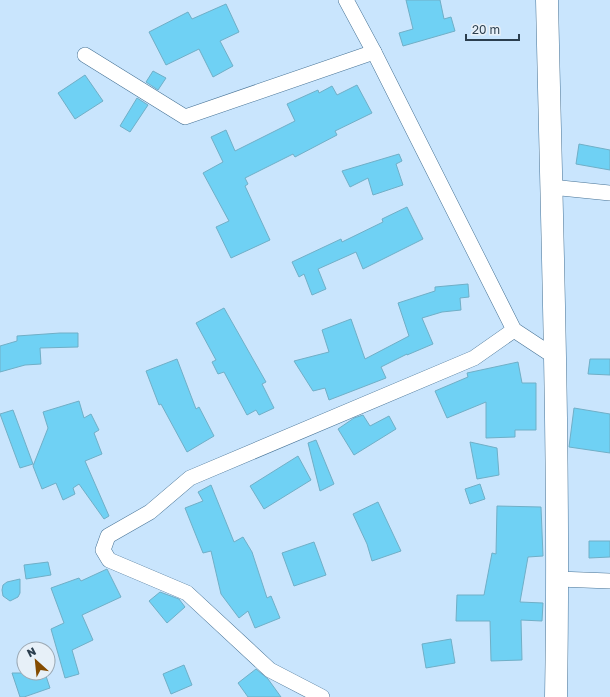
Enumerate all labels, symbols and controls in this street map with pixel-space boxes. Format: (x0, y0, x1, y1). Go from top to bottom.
scale bar (466, 16, 519, 42)
text: 20 m (472, 22, 500, 37)
north arrow (16, 641, 56, 681)
text: N (25, 644, 38, 659)

